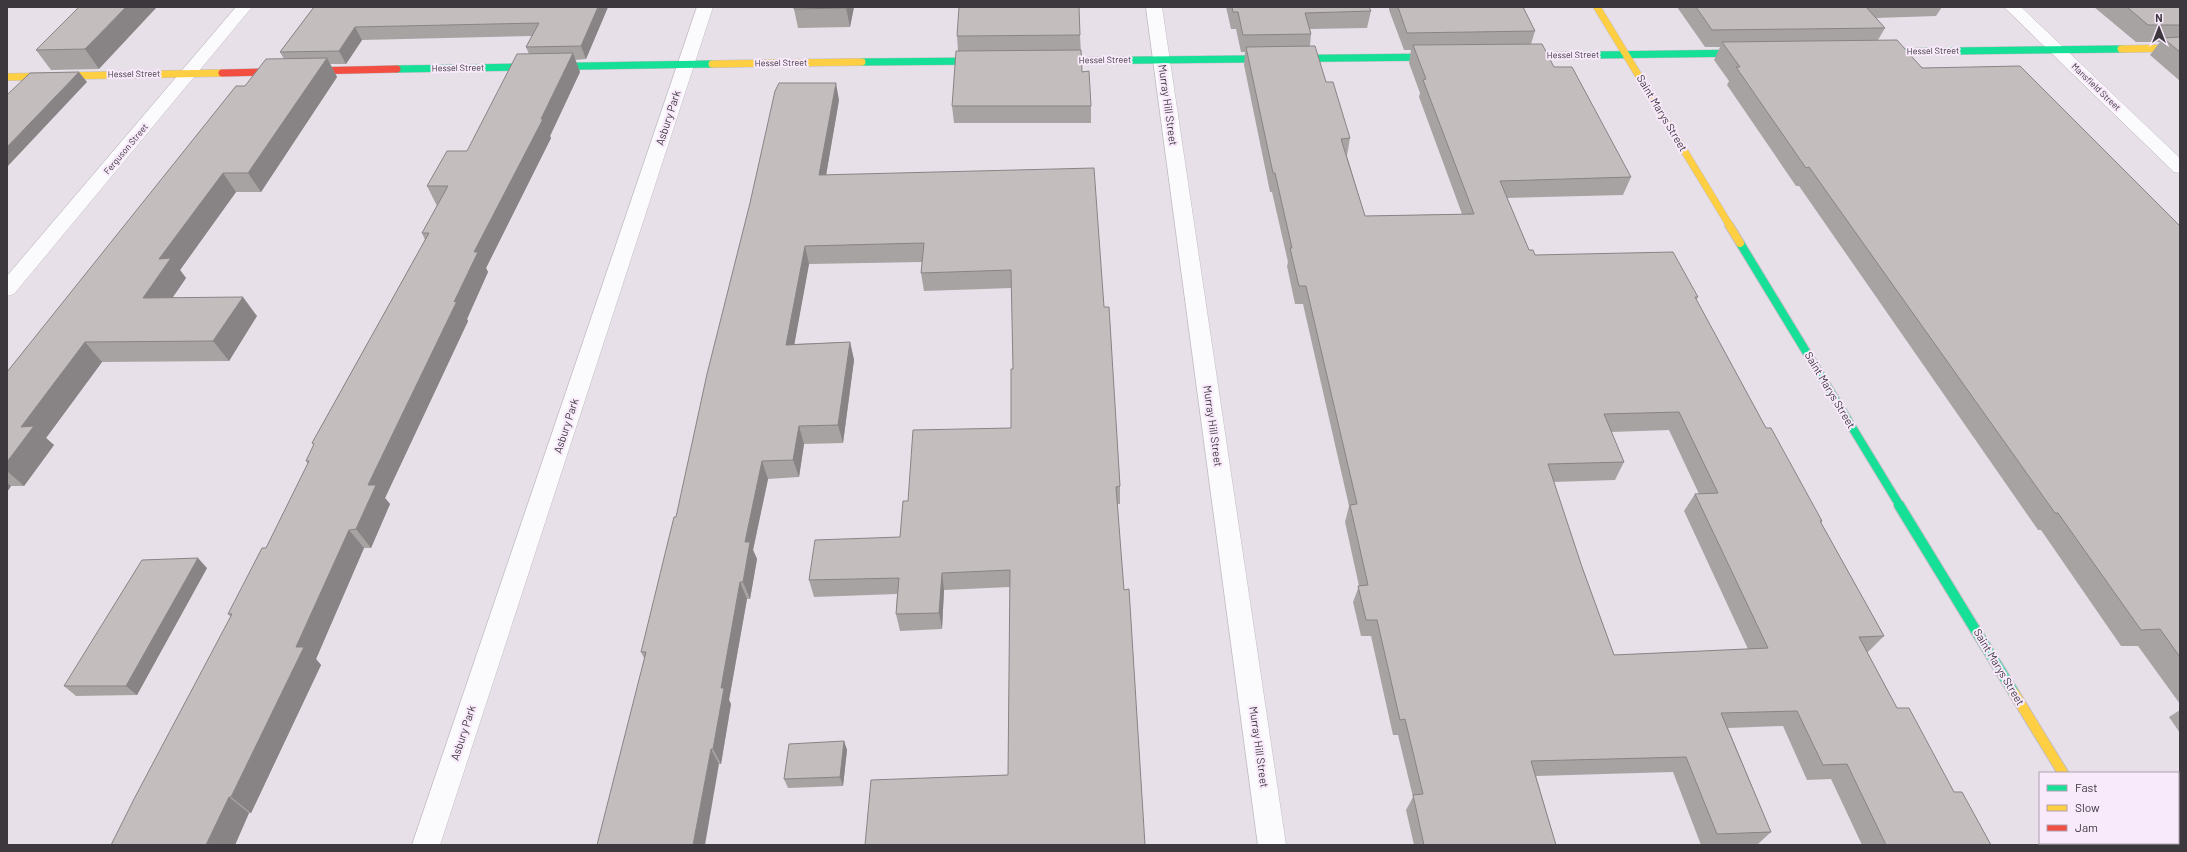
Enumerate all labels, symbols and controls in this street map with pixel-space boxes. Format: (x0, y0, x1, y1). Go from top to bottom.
north arrow (2139, 8, 2179, 48)
text: N (2155, 11, 2163, 24)
street label: Hessel Street (1907, 45, 1959, 56)
street label: Hessel Street (1547, 49, 1599, 60)
street label: Hessel Street (1079, 54, 1131, 65)
street label: Hessel Street (755, 57, 807, 68)
street label: Mansfield Street (2070, 60, 2123, 113)
street label: Hessel Street (432, 62, 484, 73)
street label: Murray Hill Street (1156, 63, 1181, 146)
street label: Hessel Street (108, 68, 160, 79)
street label: Saint Marys Street (1634, 72, 1690, 153)
street label: Asbury Park (653, 88, 683, 147)
street label: Ferguson Street (101, 121, 150, 176)
street label: Saint Marys Street (1802, 349, 1858, 430)
street label: Murray Hill Street (1201, 384, 1226, 467)
street label: Asbury Park (551, 396, 581, 455)
street label: Saint Marys Street (1971, 626, 2027, 707)
street label: Asbury Park (448, 703, 478, 762)
street label: Murray Hill Street (1247, 705, 1272, 788)
legend (2039, 772, 2179, 844)
text: Fast (2075, 780, 2098, 794)
text: Slow (2075, 800, 2100, 814)
text: Jam (2075, 820, 2098, 834)

